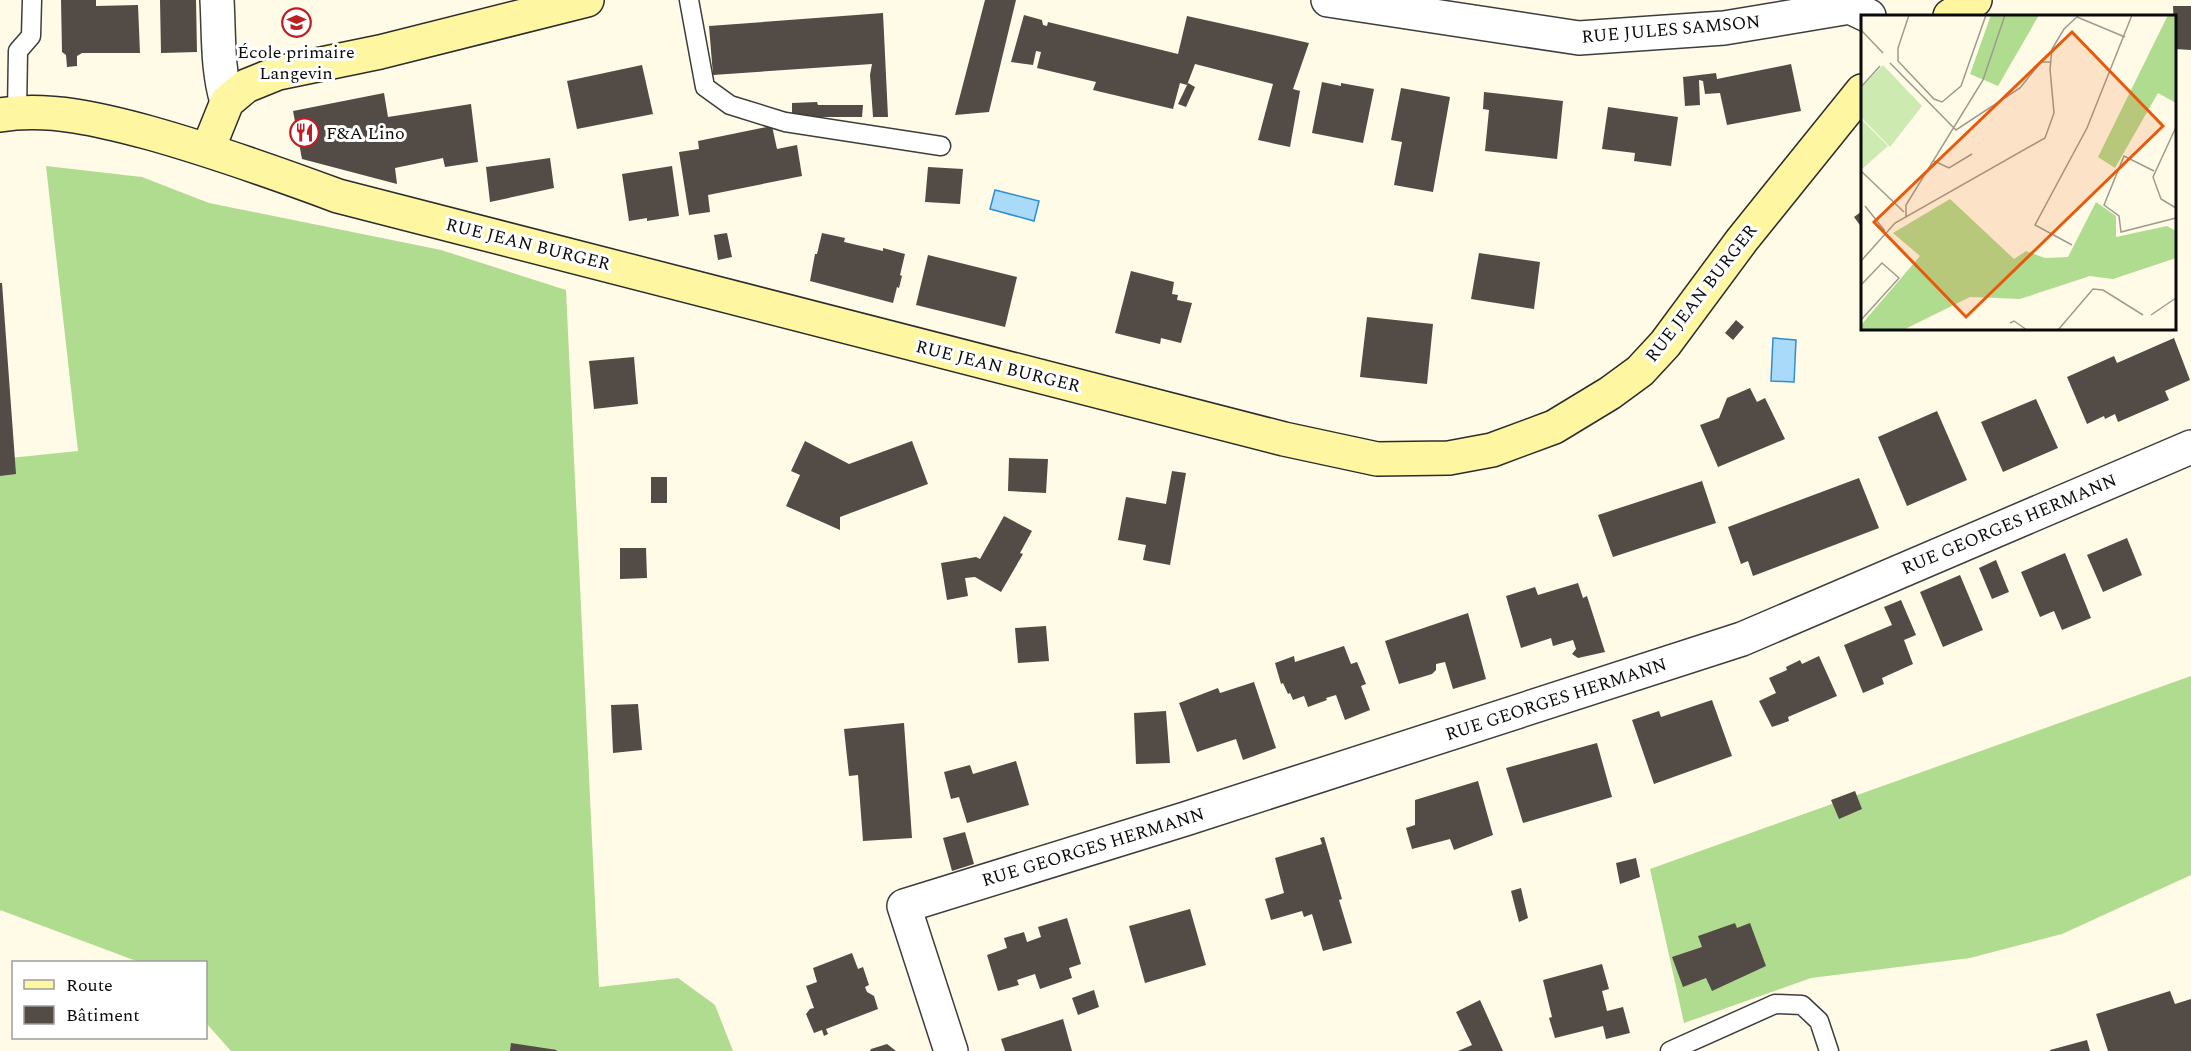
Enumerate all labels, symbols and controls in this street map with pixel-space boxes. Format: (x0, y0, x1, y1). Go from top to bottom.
school or university icon: École primaire Langevin (280, 7, 312, 39)
street label: RUE JULES SAMSON (1580, 8, 1762, 51)
inset map (1861, 15, 2176, 330)
place label: École primaire Langevin (237, 39, 355, 87)
restaurant icon: F&A Lino (289, 117, 321, 149)
place label: F&A Lino (326, 120, 405, 147)
street label: RUE JEAN BURGER (443, 211, 613, 278)
street label: RUE JEAN BURGER (1639, 218, 1764, 368)
street label: RUE JEAN BURGER (913, 333, 1083, 400)
street label: RUE GEORGES HERMANN (1897, 467, 2121, 582)
street label: RUE GEORGES HERMANN (1442, 651, 1670, 748)
street label: RUE GEORGES HERMANN (979, 801, 1208, 894)
legend (12, 961, 207, 1039)
text: Route (66, 972, 113, 999)
text: Bâtiment (66, 1002, 140, 1029)

